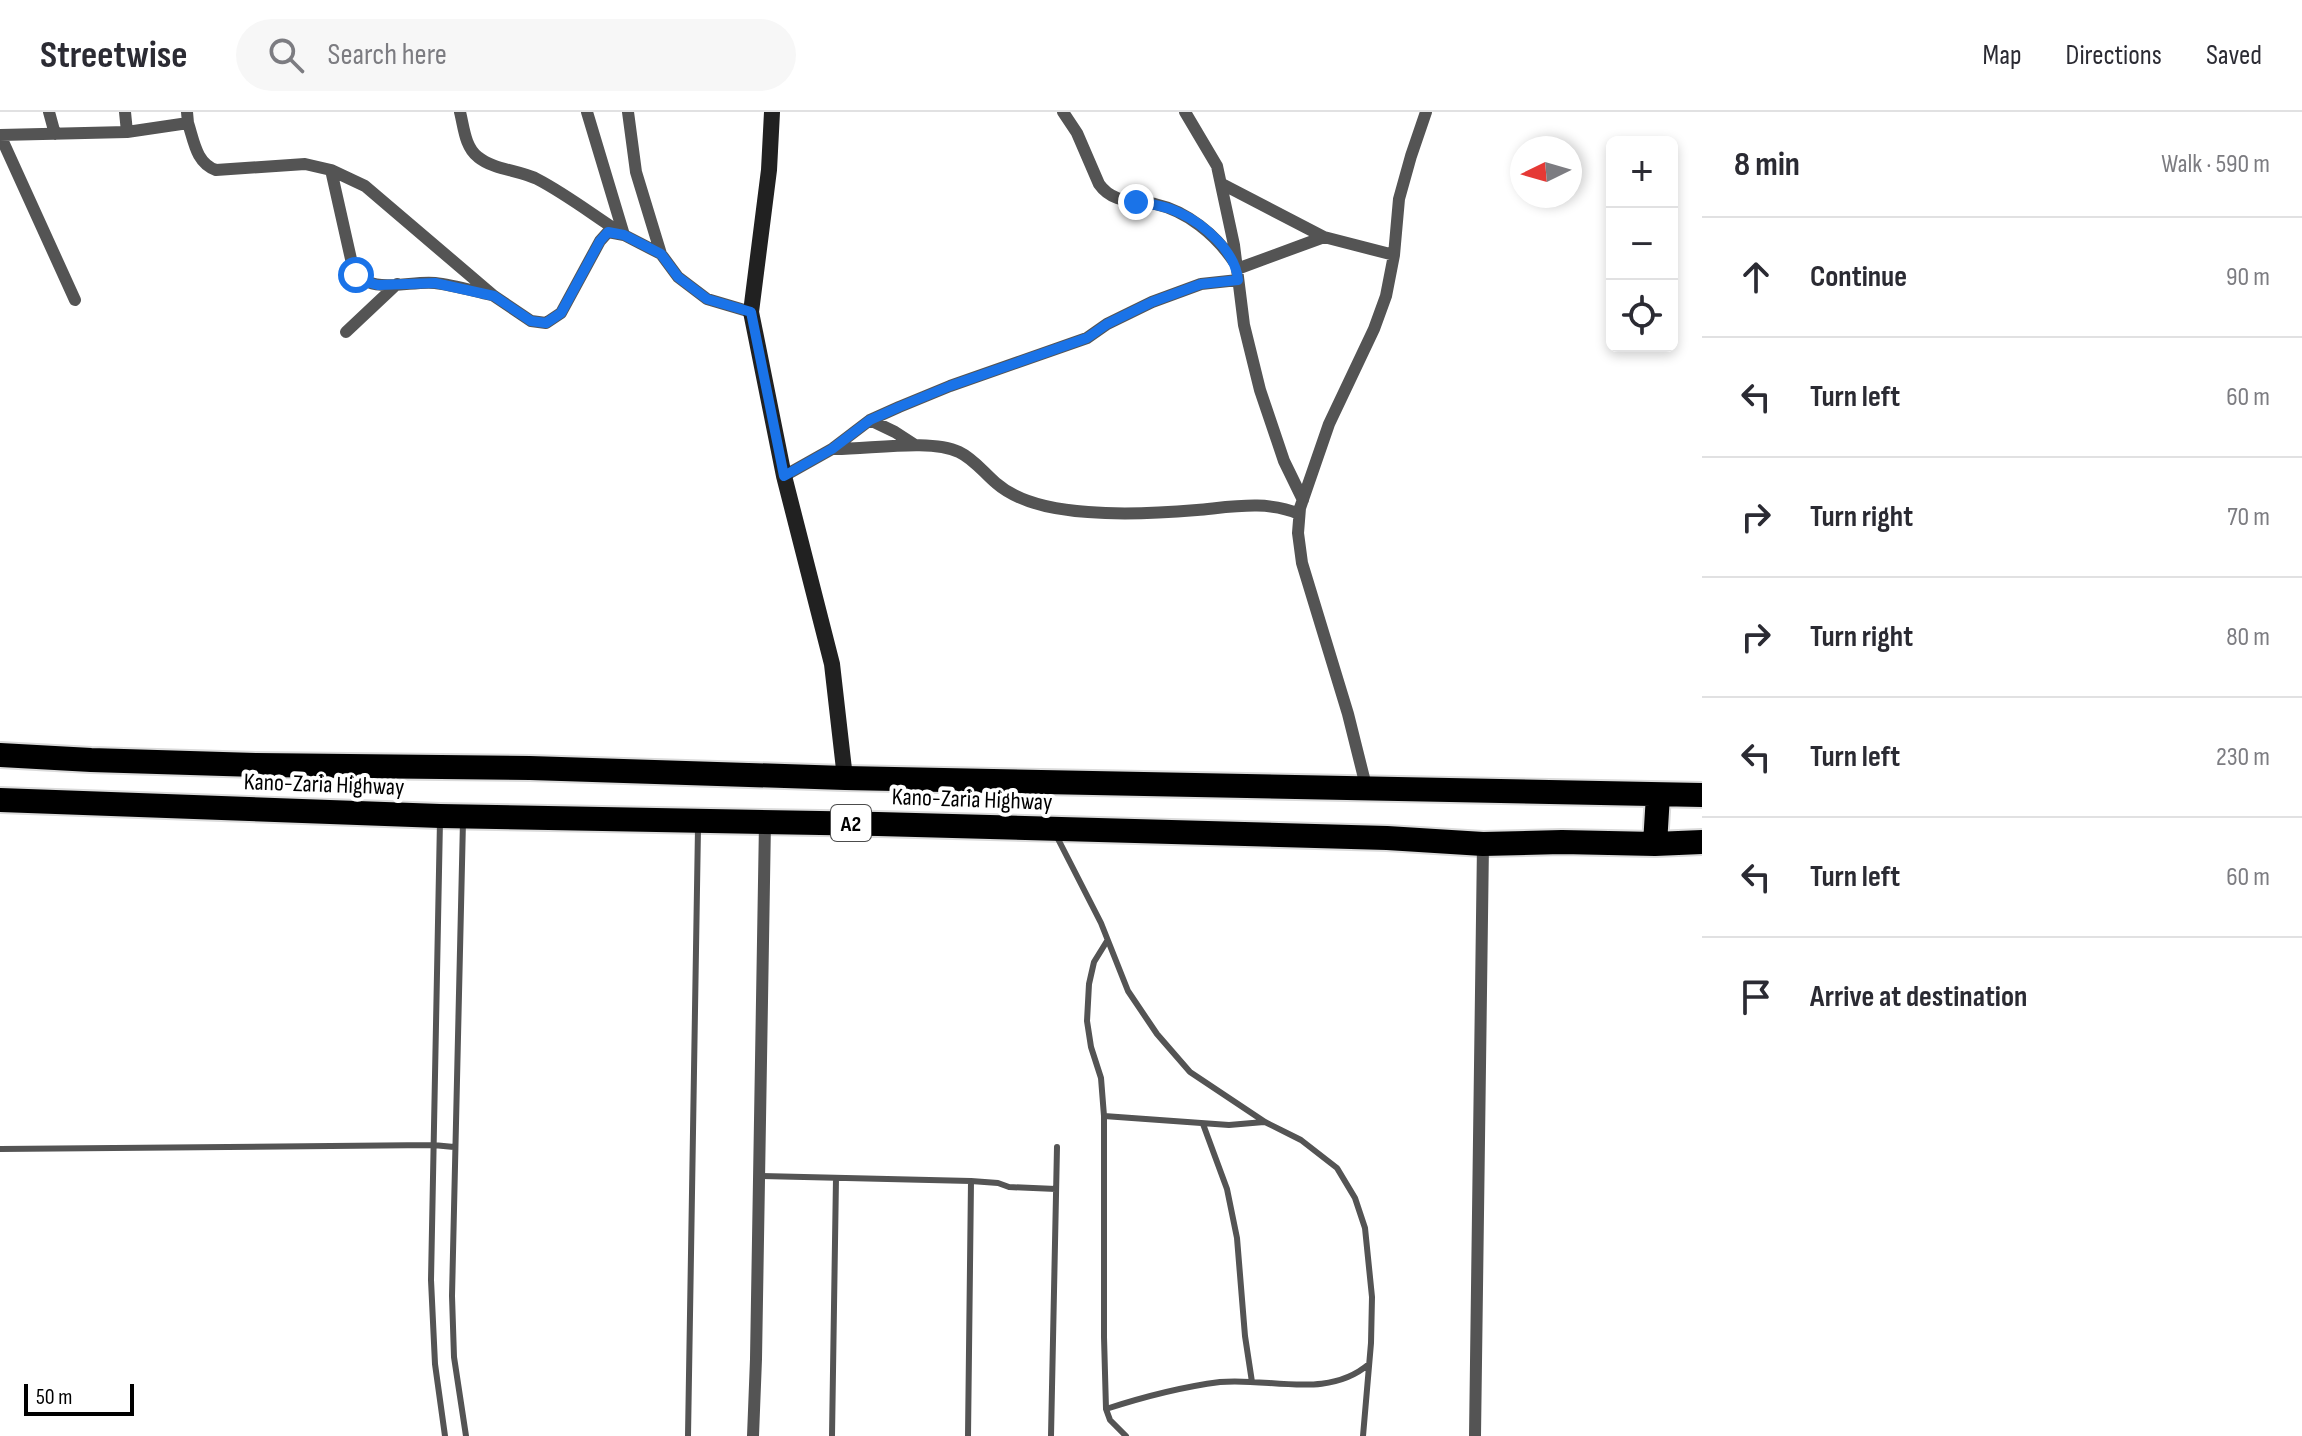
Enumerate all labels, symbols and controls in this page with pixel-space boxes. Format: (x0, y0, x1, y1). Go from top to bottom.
search box (236, 19, 796, 91)
text: Streetwise (40, 33, 188, 78)
icon: search (264, 33, 308, 77)
text: Search here (328, 37, 447, 73)
text: Map (1983, 39, 2022, 72)
text: Directions (2066, 39, 2162, 72)
text: Saved (2206, 39, 2262, 72)
north arrow (1510, 136, 1582, 208)
map controls (1606, 136, 1678, 352)
button: + (1606, 136, 1678, 208)
text: 8 min (1734, 144, 1800, 185)
text: Walk · 590 m (2161, 149, 2270, 180)
route end (1118, 184, 1154, 220)
button: − (1606, 208, 1678, 280)
icon: ahead (1734, 255, 1778, 299)
route start (338, 257, 374, 293)
text: Continue (1810, 259, 1907, 295)
text: 90 m (2226, 262, 2270, 293)
button: locate (1606, 280, 1678, 352)
icon: left (1734, 375, 1778, 419)
text: Turn left (1810, 379, 1900, 415)
text: 60 m (2226, 382, 2270, 413)
icon: right (1734, 495, 1778, 539)
text: Turn right (1810, 499, 1913, 535)
text: 70 m (2227, 502, 2270, 533)
icon: right (1734, 615, 1778, 659)
text: Turn right (1810, 619, 1913, 655)
text: 80 m (2226, 622, 2270, 653)
icon: left (1734, 735, 1778, 779)
text: Turn left (1810, 739, 1900, 775)
text: 230 m (2216, 742, 2270, 773)
street label: Kano-Zaria Highway (243, 767, 405, 802)
street label: Kano-Zaria Highway (891, 782, 1053, 817)
road number: A2 (831, 805, 871, 841)
icon: left (1734, 855, 1778, 899)
text: Turn left (1810, 859, 1900, 895)
text: 60 m (2226, 862, 2270, 893)
icon: arrive (1734, 975, 1778, 1019)
text: Arrive at destination (1810, 979, 2027, 1015)
scale bar (24, 1380, 134, 1416)
text: 50 m (36, 1384, 72, 1411)

